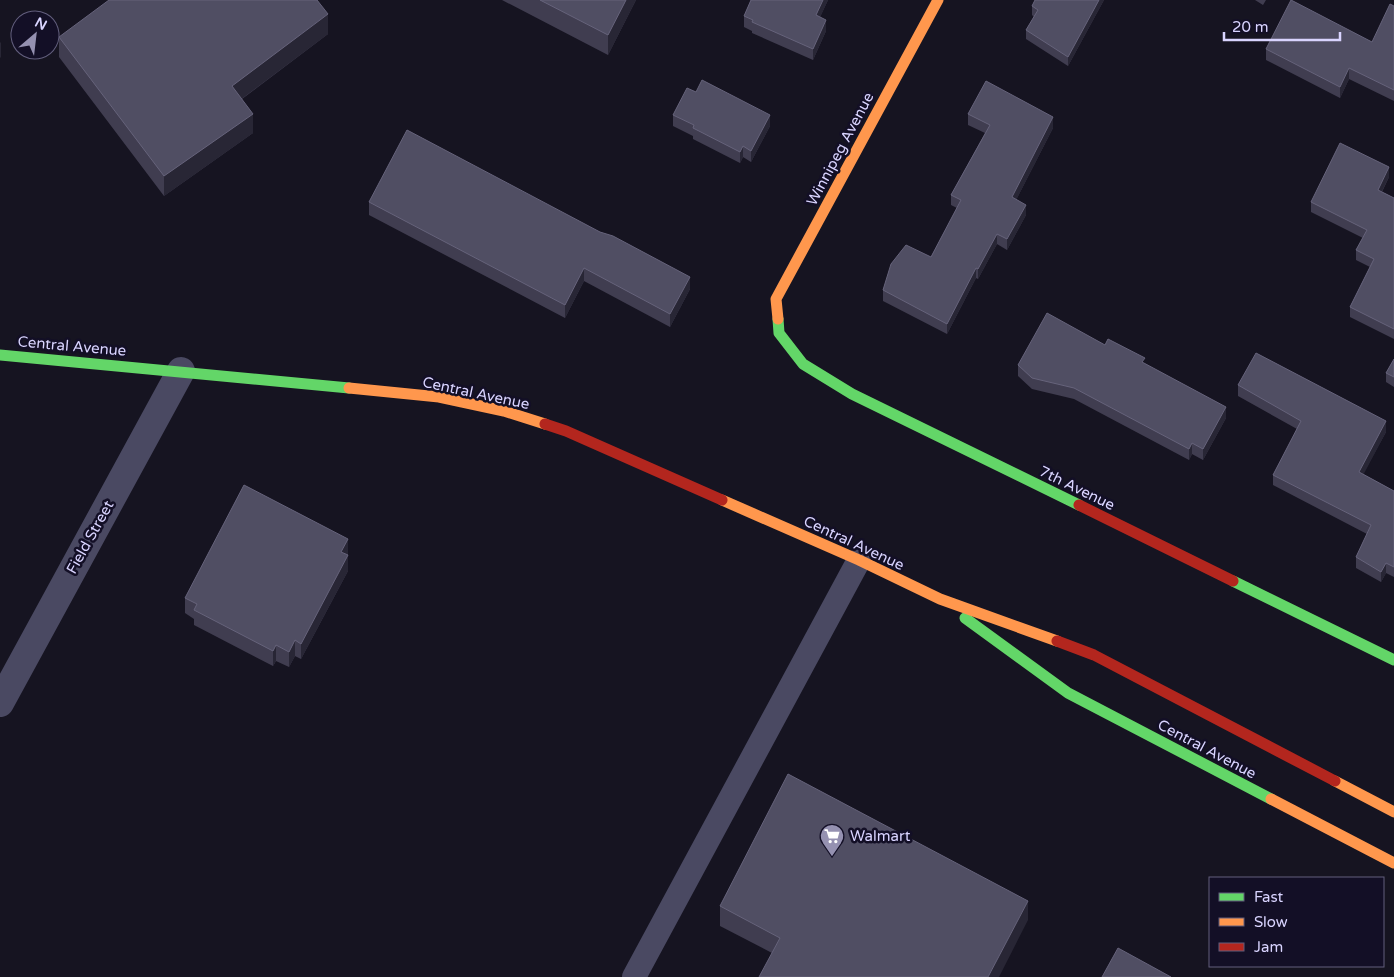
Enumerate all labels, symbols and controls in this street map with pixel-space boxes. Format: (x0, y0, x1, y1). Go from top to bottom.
north arrow (10, 10, 60, 60)
scale bar (1224, 10, 1340, 42)
text: N (32, 14, 50, 34)
text: 20 m (1232, 18, 1269, 36)
street label: Winnipeg Avenue (803, 89, 877, 209)
street label: Central Avenue (17, 332, 127, 360)
street label: Central Avenue (421, 373, 531, 413)
street label: 7th Avenue (1036, 462, 1118, 514)
street label: Field Street (62, 497, 118, 577)
street label: Central Avenue (801, 512, 907, 574)
street label: Central Avenue (1155, 716, 1259, 782)
supermarket icon: Walmart (819, 823, 845, 857)
place label: Walmart (850, 827, 911, 845)
legend (1209, 877, 1384, 967)
text: Fast (1254, 888, 1284, 906)
text: Slow (1254, 913, 1288, 931)
text: Jam (1254, 938, 1283, 956)

